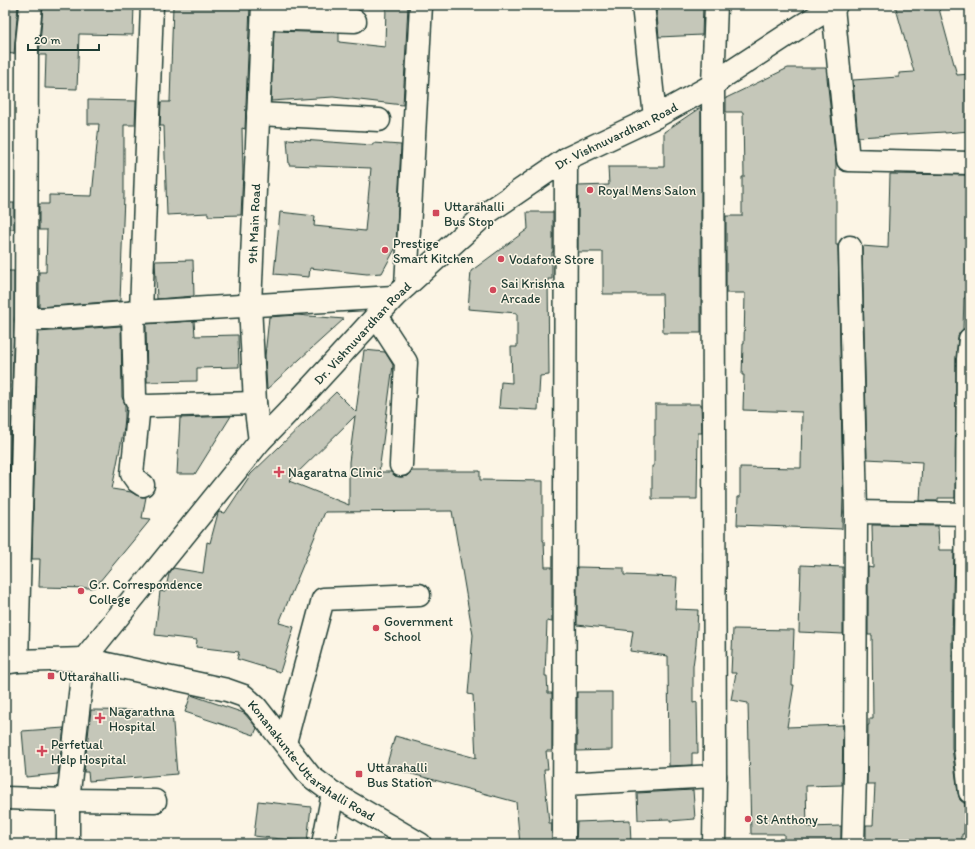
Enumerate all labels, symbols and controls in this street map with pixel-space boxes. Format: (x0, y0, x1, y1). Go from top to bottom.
scale bar (28, 26, 99, 52)
text: 20 m (34, 33, 61, 47)
street label: Dr. Vishnuvardhan Road (552, 99, 680, 173)
street label: 9th Main Road (245, 183, 263, 264)
place label: Royal Mens Salon (598, 183, 697, 198)
marker: Royal Mens Salon (585, 185, 595, 195)
place label: Uttarahalli Bus Stop (444, 199, 504, 229)
marker: Uttarahalli Bus Stop (431, 208, 441, 218)
place label: Prestige Smart Kitchen (393, 236, 474, 266)
marker: Prestige Smart Kitchen (380, 245, 390, 255)
place label: Vodafone Store (509, 252, 594, 267)
marker: Vodafone Store (496, 254, 506, 264)
place label: Sai Krishna Arcade (501, 276, 565, 306)
street label: Dr. Vishnuvardhan Road (311, 279, 414, 388)
marker: Sai Krishna Arcade (488, 285, 498, 295)
place label: Nagaratna Clinic (288, 465, 382, 480)
marker: Nagaratna Clinic (273, 466, 285, 478)
place label: G.r. Correspondence College (89, 577, 202, 607)
marker: G.r. Correspondence College (76, 586, 86, 596)
place label: Government School (384, 614, 453, 644)
marker: Government School (371, 623, 381, 633)
place label: Uttarahalli (59, 669, 119, 684)
marker: Uttarahalli (46, 671, 56, 681)
street label: Konanakunte-Uttarahalli Road (245, 697, 378, 824)
place label: Nagarathna Hospital (109, 704, 175, 734)
marker: Nagarathna Hospital (94, 712, 106, 724)
place label: Perfetual Help Hospital (51, 737, 126, 767)
marker: Perfetual Help Hospital (36, 745, 48, 757)
place label: Uttarahalli Bus Station (367, 760, 433, 790)
marker: Uttarahalli Bus Station (354, 769, 364, 779)
place label: St Anthony (756, 812, 818, 827)
marker: St Anthony (743, 814, 753, 824)

